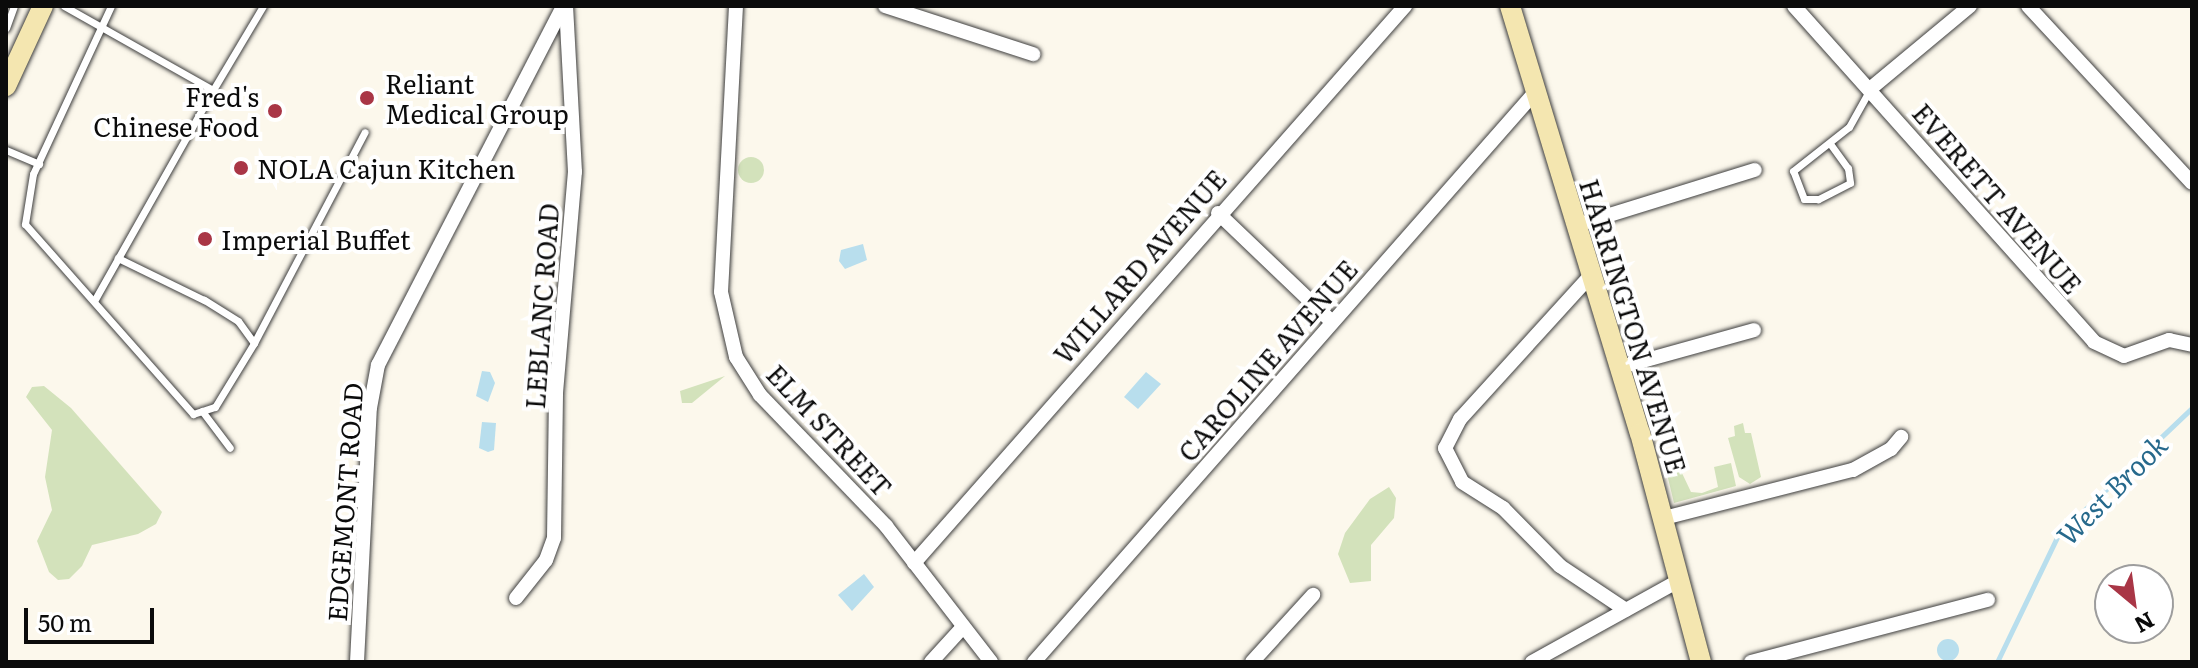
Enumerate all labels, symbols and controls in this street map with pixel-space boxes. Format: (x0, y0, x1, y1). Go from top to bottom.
place label: Reliant Medical Group (385, 67, 569, 128)
place label: Fred's Chinese Food (93, 80, 259, 142)
marker: Reliant Medical Group (356, 87, 378, 109)
street label: EVERETT AVENUE (1907, 97, 2089, 299)
marker: Fred's Chinese Food (266, 102, 284, 120)
place label: NOLA Cajun Kitchen (257, 152, 515, 184)
marker: NOLA Cajun Kitchen (232, 159, 250, 177)
street label: WILLARD AVENUE (1046, 163, 1232, 369)
street label: HARRINGTON AVENUE (1574, 175, 1694, 477)
street label: LEBLANC ROAD (518, 202, 564, 410)
place label: Imperial Buffet (221, 223, 410, 255)
marker: Imperial Buffet (196, 230, 214, 248)
street label: CAROLINE AVENUE (1171, 253, 1363, 467)
street label: ELM STREET (761, 358, 899, 502)
street label: EDGEMONT ROAD (320, 382, 368, 622)
water label: West Brook (2049, 427, 2173, 551)
north arrow (2094, 564, 2174, 644)
scale bar (28, 592, 158, 642)
text: 50 m (38, 604, 92, 639)
text: N (2129, 605, 2161, 643)

